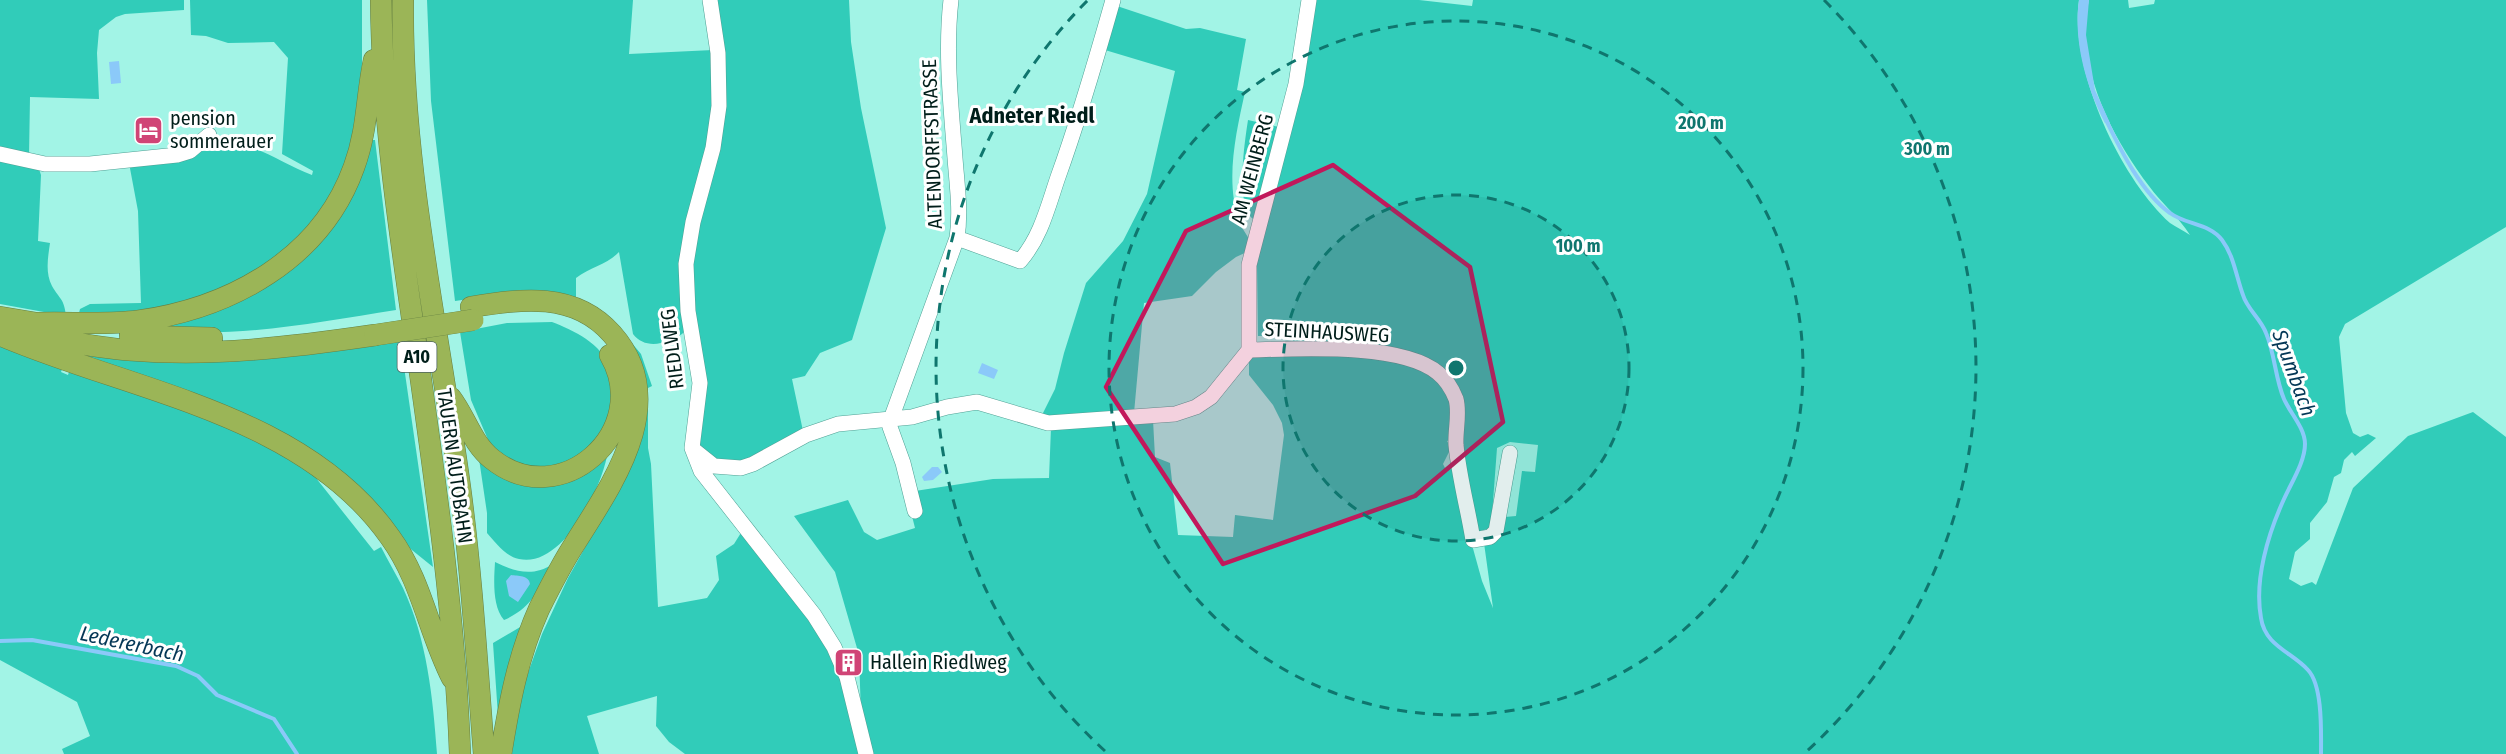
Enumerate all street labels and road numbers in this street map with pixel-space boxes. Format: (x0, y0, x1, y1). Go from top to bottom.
street label: ALTENDORFFSTRASSE (917, 59, 947, 229)
street label: AM WEINBERG (1226, 111, 1278, 227)
street label: RIEDLWEG (655, 307, 689, 391)
street label: STEINHAUSWEG (1264, 317, 1390, 347)
road number: A10 (398, 342, 436, 372)
street label: TAUERN AUTOBAHN (432, 387, 478, 545)

